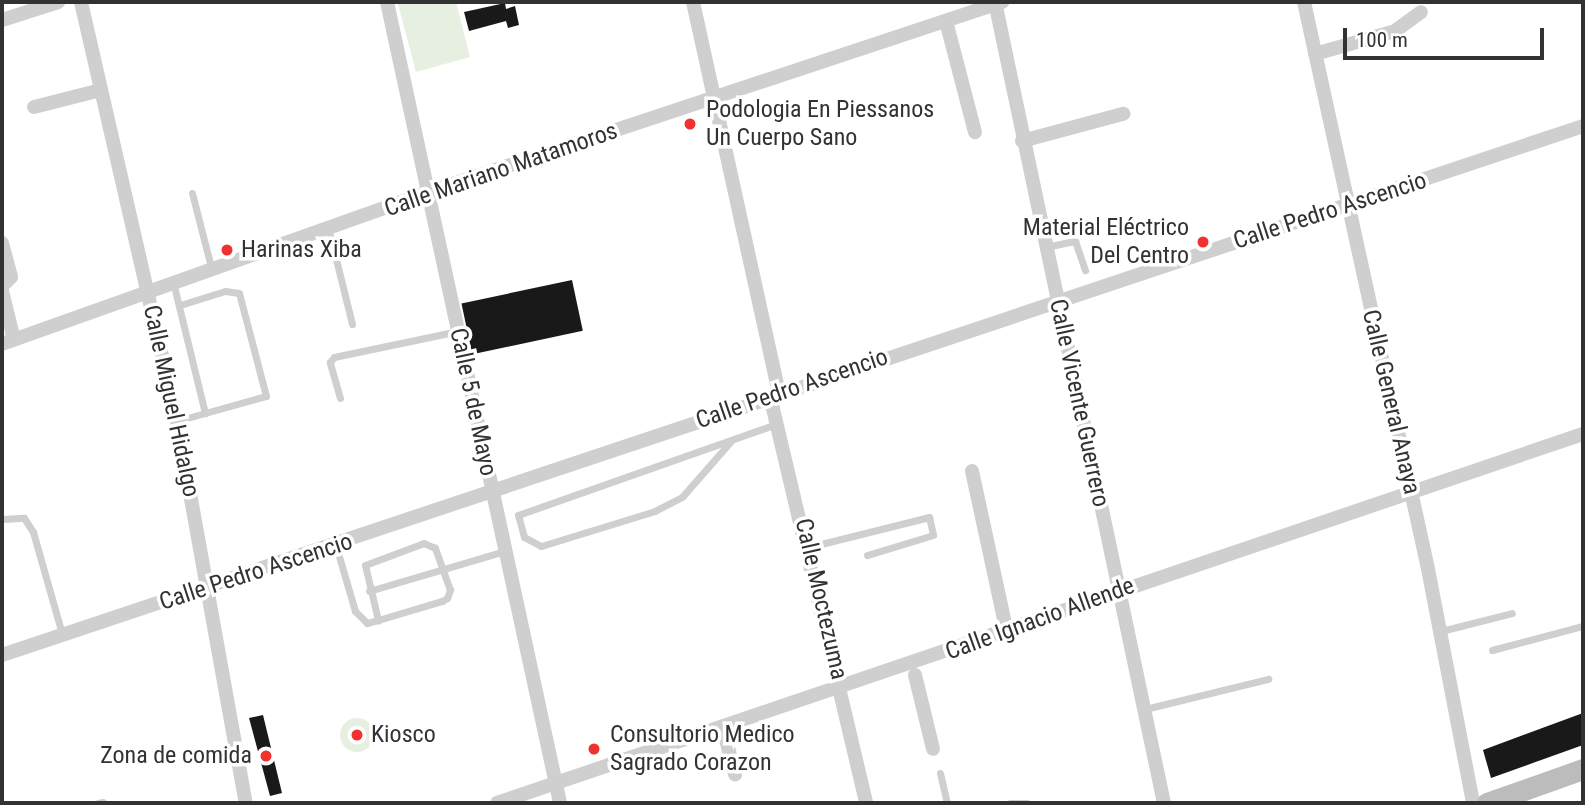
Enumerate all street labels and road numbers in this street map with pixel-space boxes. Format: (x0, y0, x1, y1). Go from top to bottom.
street label: Calle Mariano Matamoros (381, 117, 621, 223)
street label: Calle Pedro Ascencio (1230, 166, 1430, 256)
street label: Calle Vicente Guerrero (1043, 297, 1115, 509)
street label: Calle Miguel Hidalgo (137, 302, 205, 500)
street label: Calle General Anaya (1356, 307, 1426, 497)
street label: Calle 5 de Mayo (443, 326, 503, 478)
street label: Calle Pedro Ascencio (692, 343, 892, 435)
street label: Calle Moctezuma (789, 516, 853, 682)
street label: Calle Pedro Ascencio (156, 527, 356, 617)
street label: Calle Ignacio Allende (942, 571, 1138, 667)

